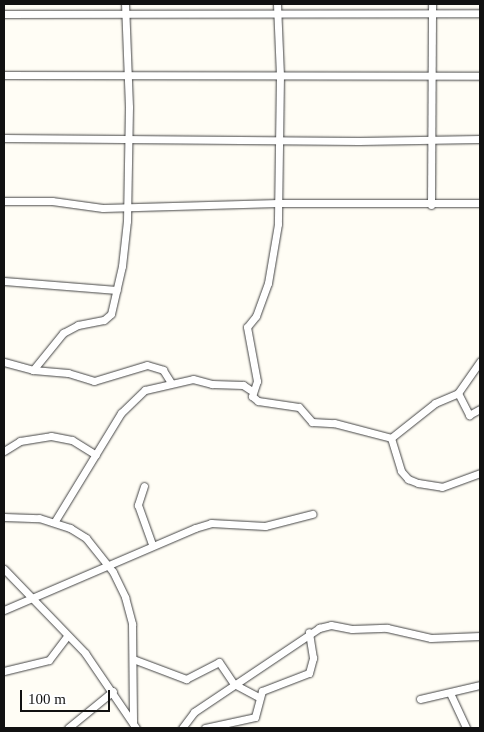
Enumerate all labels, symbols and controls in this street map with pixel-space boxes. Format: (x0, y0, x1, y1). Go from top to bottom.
scale bar (22, 680, 112, 712)
text: 100 m (28, 691, 66, 707)

